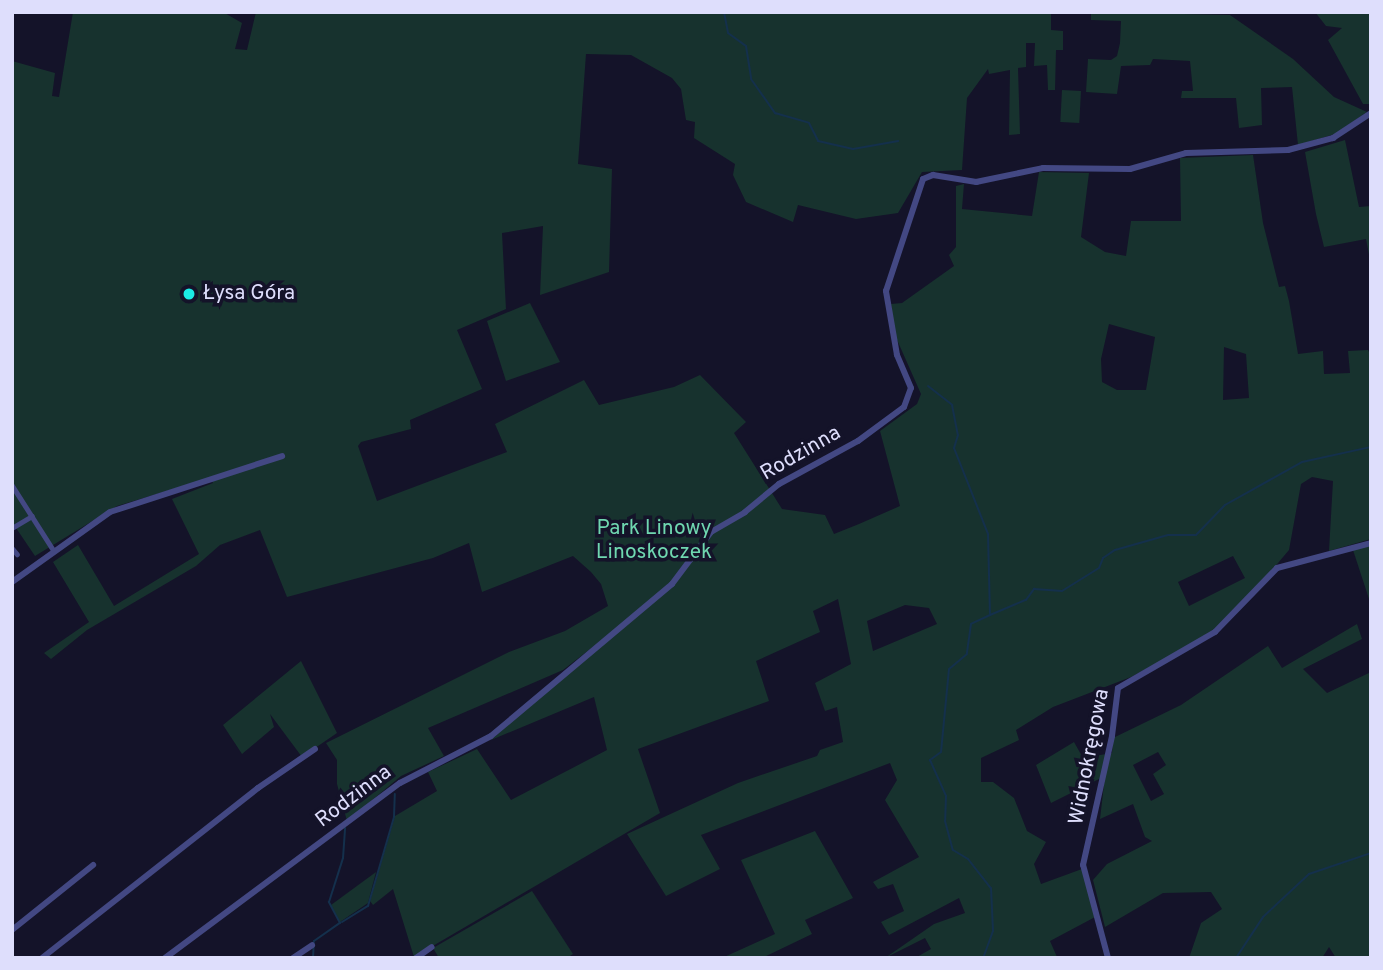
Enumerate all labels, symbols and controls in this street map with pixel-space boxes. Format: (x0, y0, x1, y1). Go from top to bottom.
place label: Łysa Góra (203, 281, 295, 307)
marker: Łysa Góra (181, 286, 197, 302)
street label: Rodzinna (756, 421, 846, 487)
park label: Park Linowy Linoskoczek (596, 516, 712, 566)
street label: Widnokręgowa (1064, 687, 1116, 827)
street label: Rodzinna (311, 760, 397, 834)

